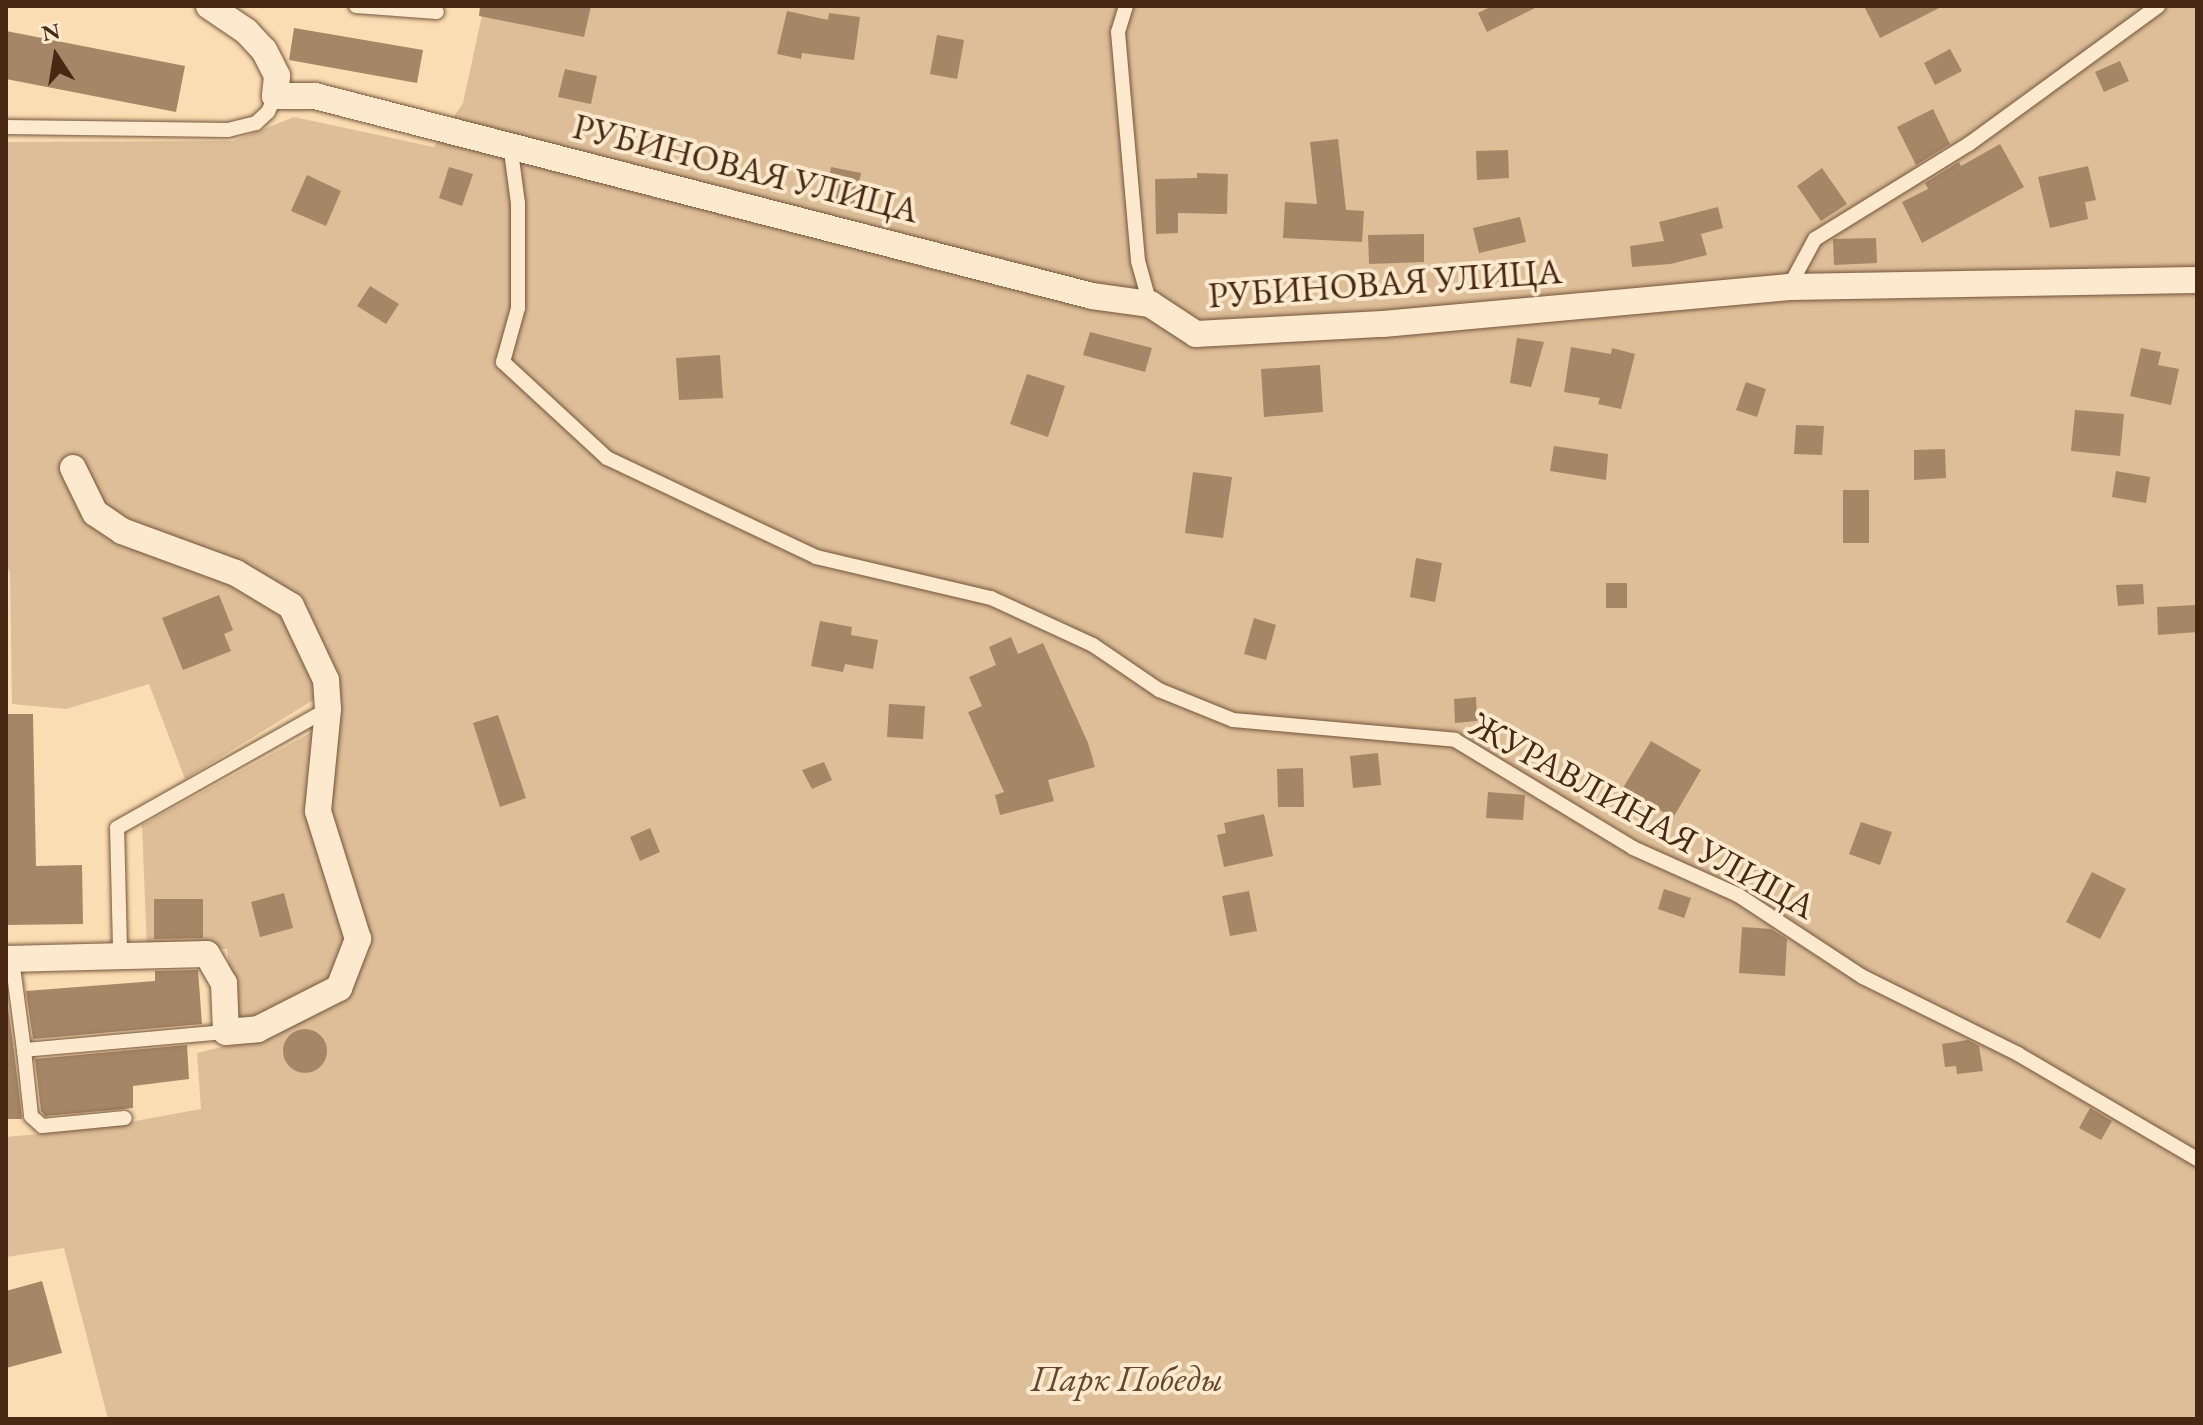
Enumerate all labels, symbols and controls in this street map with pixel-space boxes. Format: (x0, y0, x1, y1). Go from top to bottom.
north arrow (16, 16, 96, 96)
text: N (39, 16, 63, 48)
street label: РУБИНОВАЯ УЛИЦА (569, 104, 923, 232)
street label: РУБИНОВАЯ УЛИЦА (1207, 249, 1563, 317)
street label: ЖУРАВЛИНАЯ УЛИЦА (1463, 702, 1823, 928)
park label: Парк Победы (1031, 1357, 1223, 1401)

